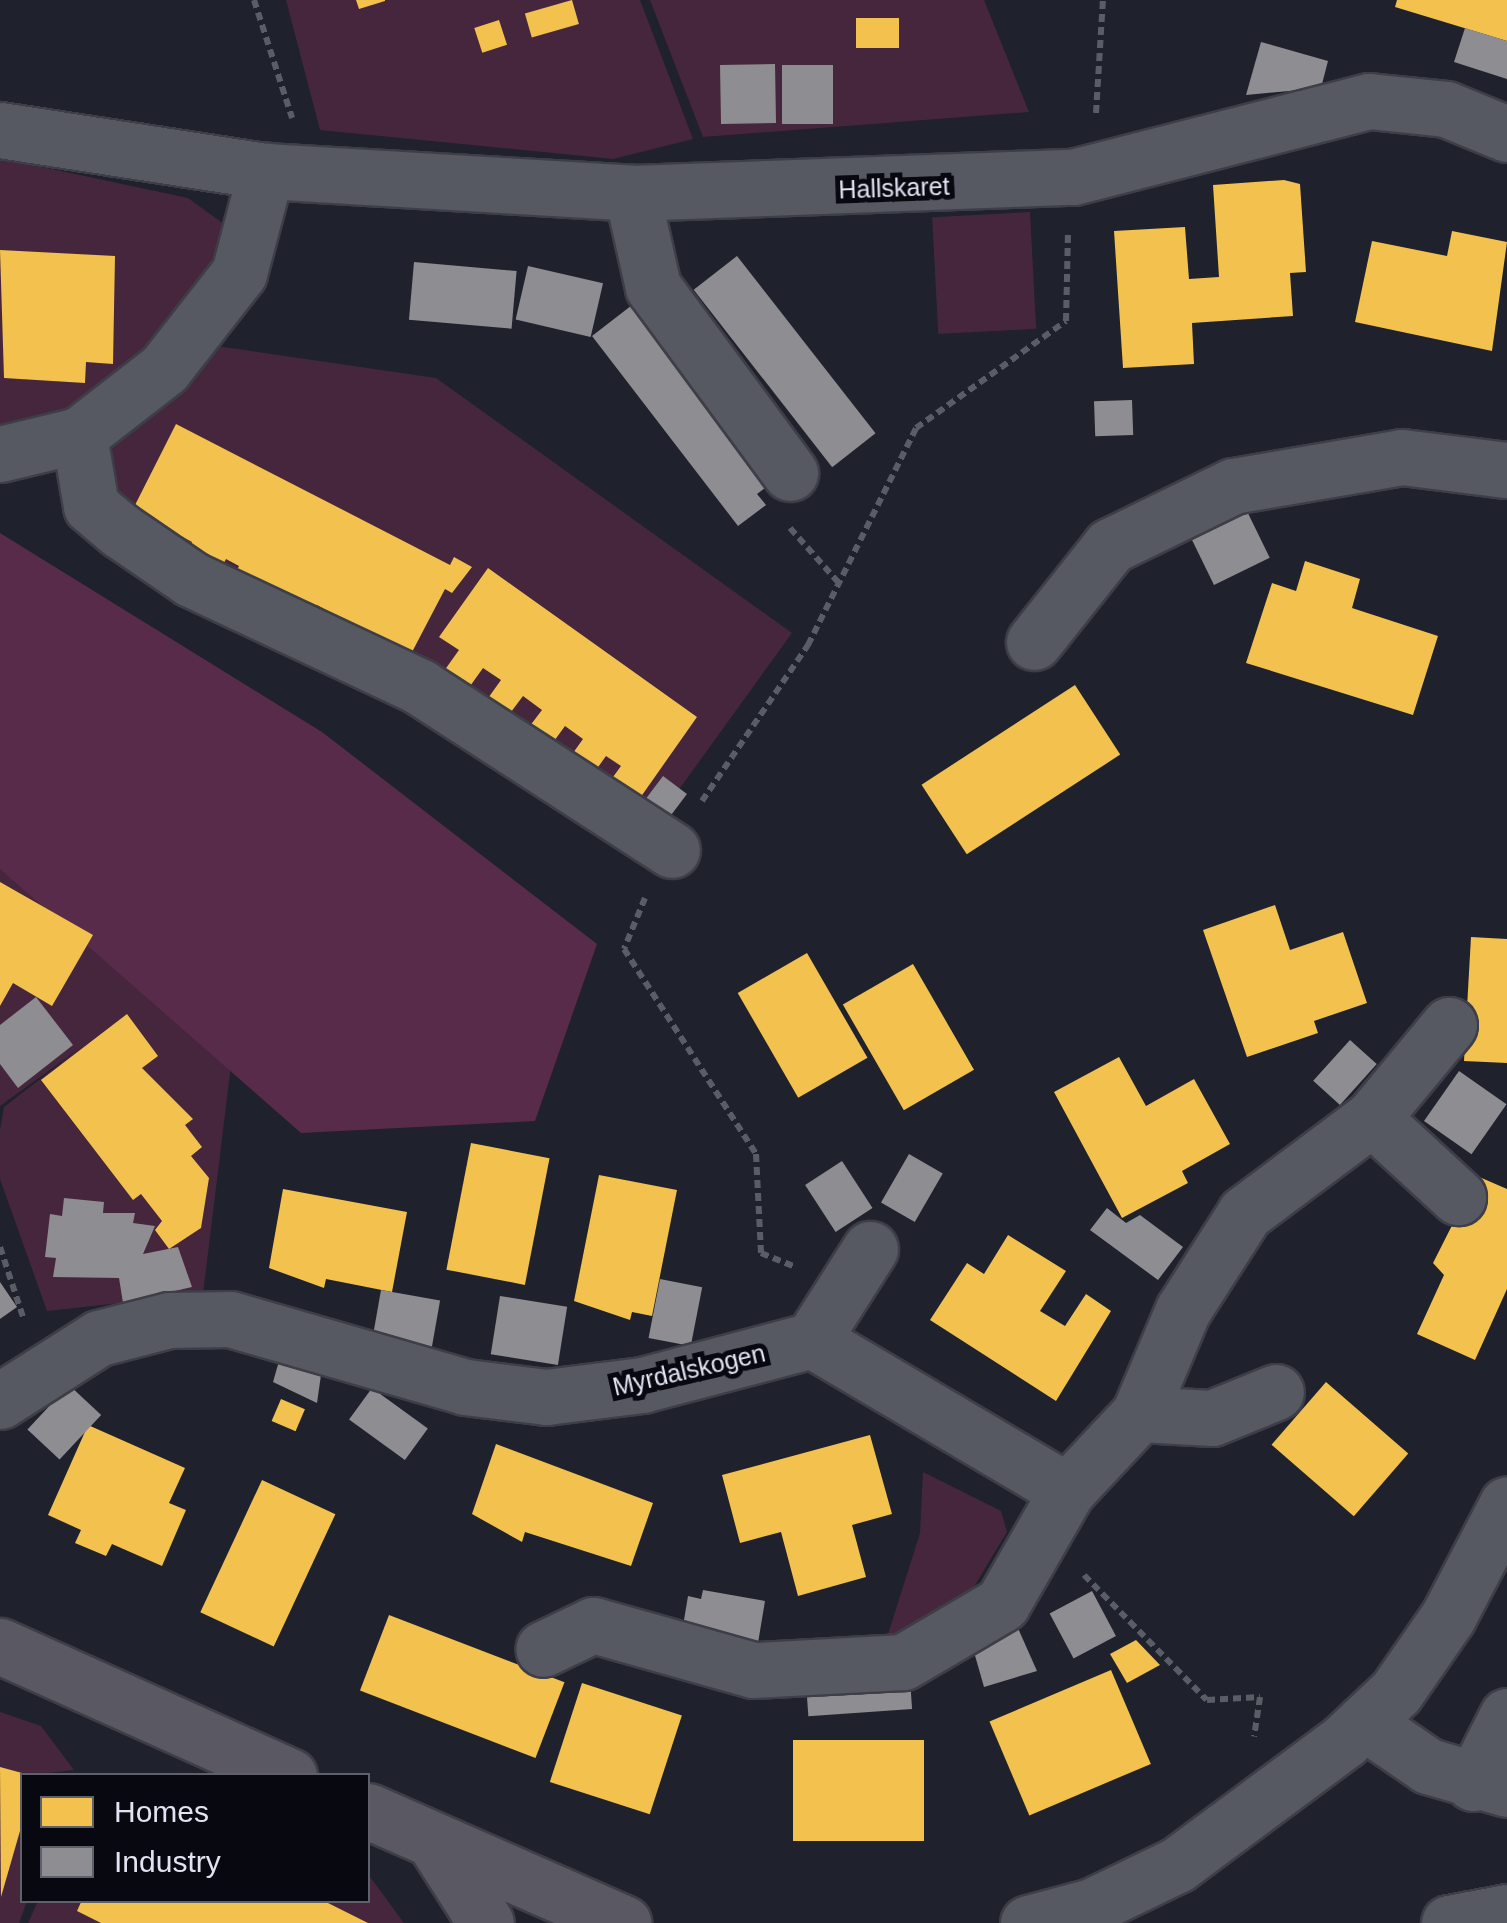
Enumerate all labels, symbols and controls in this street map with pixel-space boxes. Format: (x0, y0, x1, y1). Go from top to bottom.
street label: Hallskaret (838, 171, 950, 205)
street label: Myrdalskogen (610, 1338, 768, 1402)
legend (20, 1773, 370, 1903)
text: Homes (114, 1795, 209, 1828)
text: Industry (114, 1845, 221, 1878)

